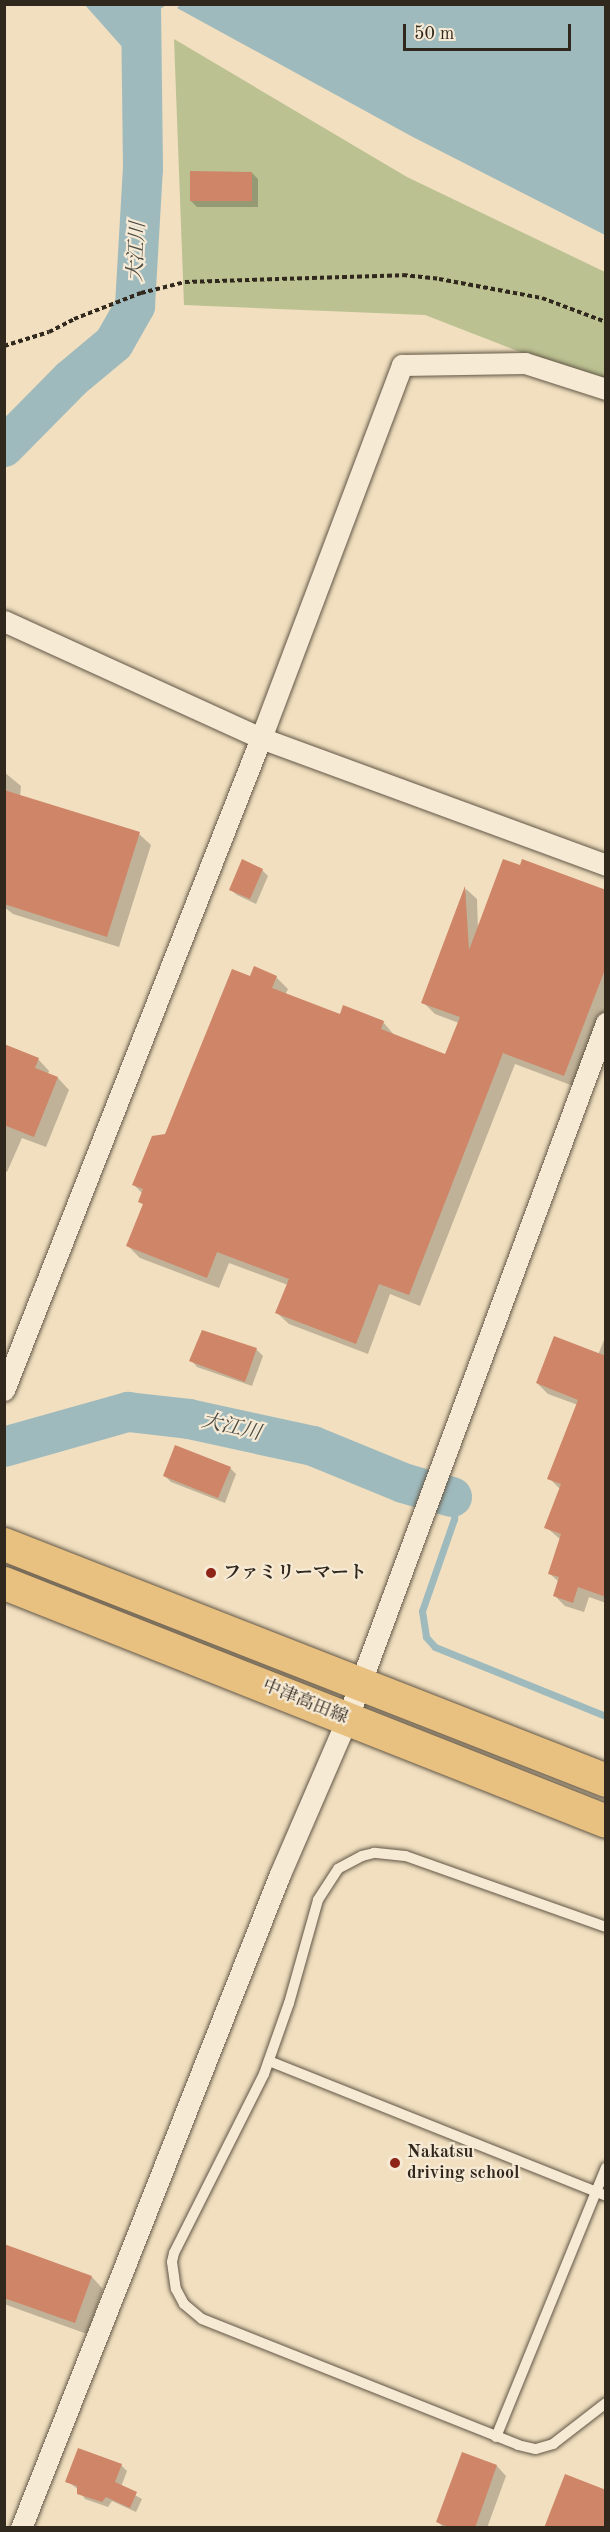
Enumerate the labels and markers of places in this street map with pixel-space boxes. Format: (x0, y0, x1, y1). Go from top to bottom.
place label: ファミリーマート (223, 1562, 367, 1584)
marker: ファミリーマート (204, 1566, 218, 1580)
place label: Nakatsu driving school (407, 2142, 520, 2184)
marker: Nakatsu driving school (388, 2156, 402, 2170)

